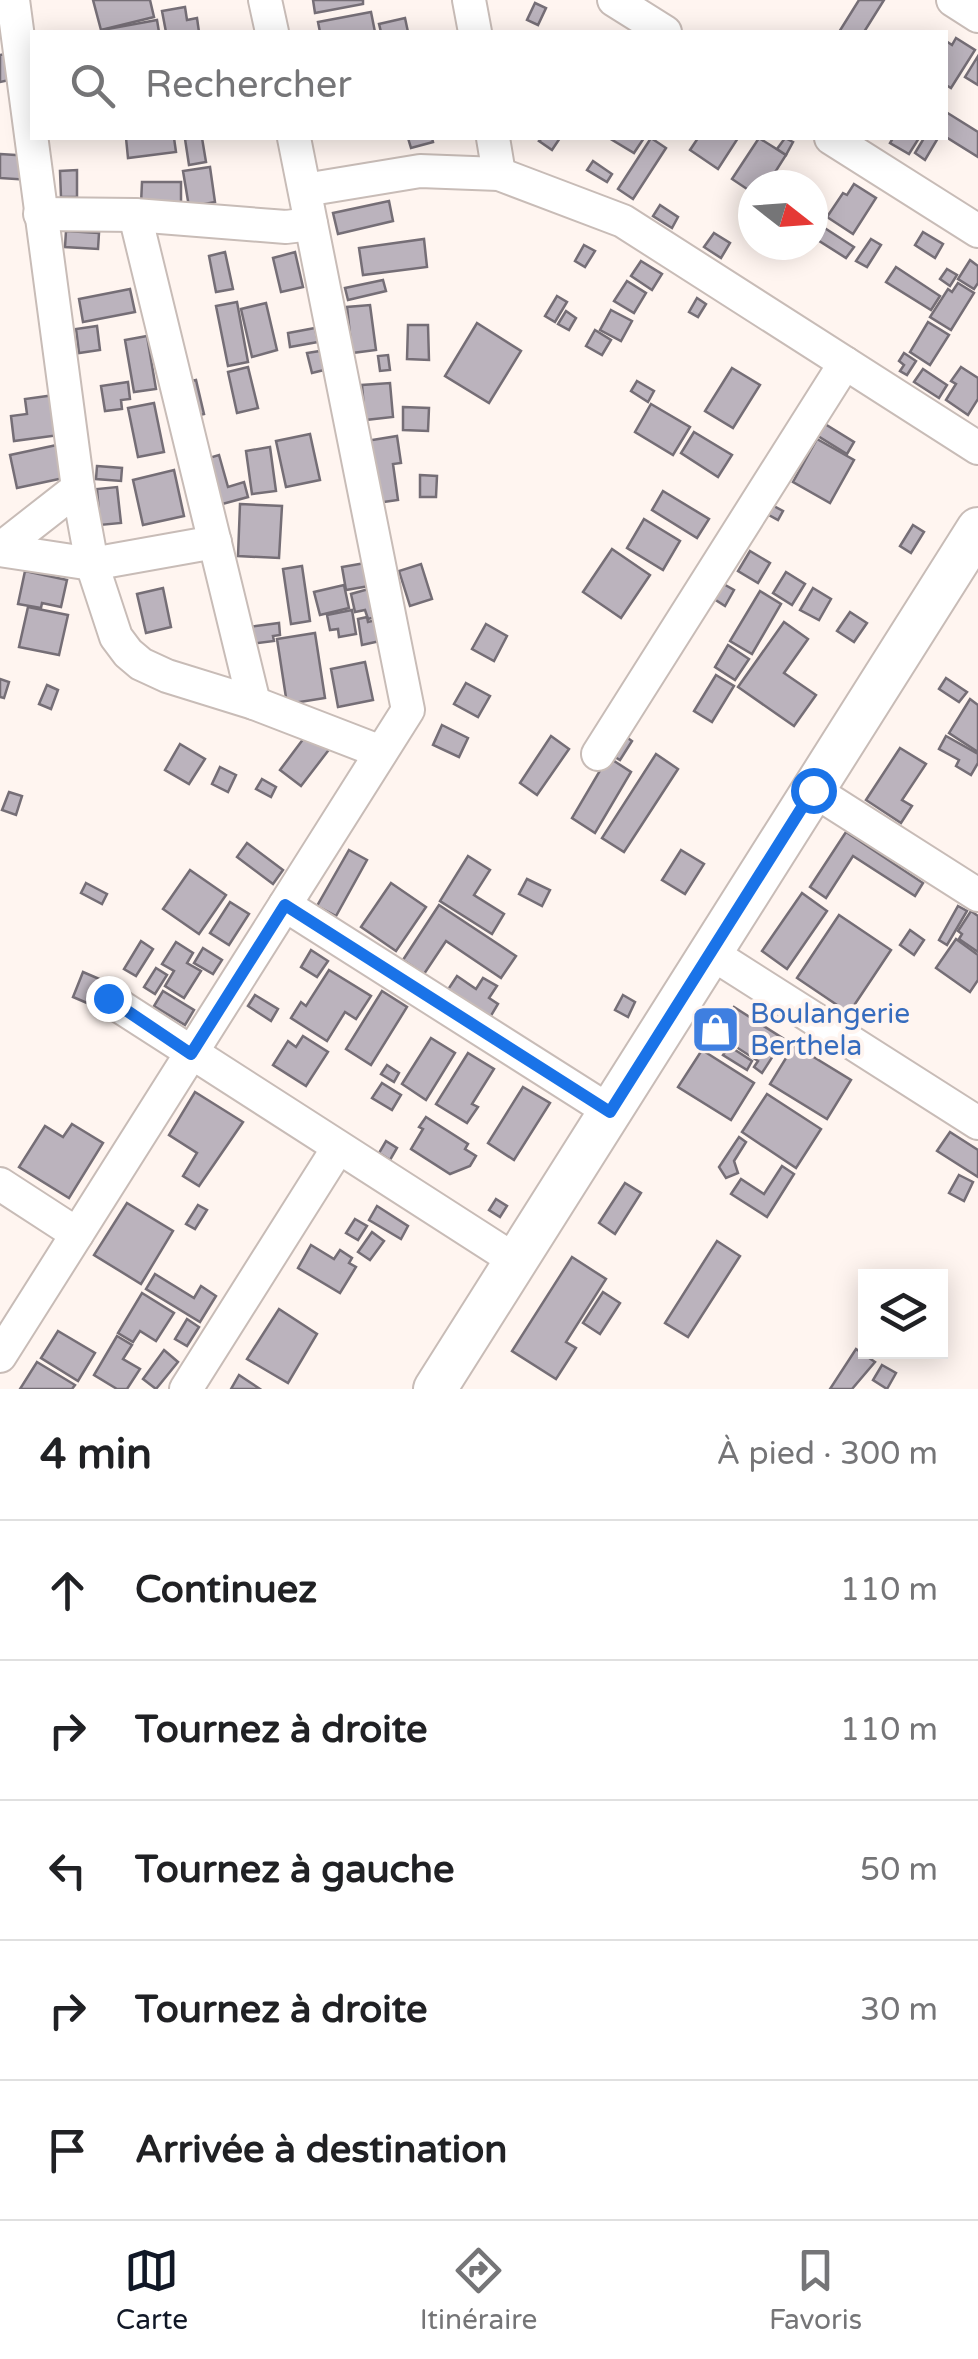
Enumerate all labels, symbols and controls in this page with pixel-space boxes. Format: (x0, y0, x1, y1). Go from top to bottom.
search box (30, 30, 948, 140)
icon: search (65, 58, 120, 113)
text: Rechercher (145, 62, 352, 108)
north arrow (738, 170, 828, 260)
route start (791, 768, 837, 814)
route end (86, 976, 132, 1022)
place label: Boulangerie Berthela (750, 997, 910, 1063)
shop icon: Boulangerie Berthela (689, 1003, 741, 1055)
map controls (858, 1269, 948, 1359)
button: layers (858, 1269, 948, 1359)
text: 4 min (40, 1429, 152, 1480)
text: À pied · 300 m (716, 1435, 938, 1473)
icon: ahead (40, 1563, 95, 1618)
text: Continuez (135, 1567, 317, 1613)
text: 110 m (840, 1571, 938, 1609)
icon: right (40, 1703, 95, 1758)
text: Tournez à droite (135, 1707, 428, 1753)
text: 110 m (840, 1711, 938, 1749)
icon: left (40, 1843, 95, 1898)
text: Tournez à gauche (135, 1847, 454, 1893)
text: 50 m (860, 1851, 938, 1889)
icon: right (40, 1983, 95, 2038)
text: Tournez à droite (135, 1987, 428, 2033)
text: 30 m (860, 1991, 938, 2029)
icon: arrive (40, 2123, 95, 2178)
text: Arrivée à destination (135, 2127, 508, 2173)
tab: Carte (116, 2243, 188, 2337)
tab: Itinéraire (420, 2243, 537, 2337)
tab: Favoris (769, 2243, 862, 2337)

